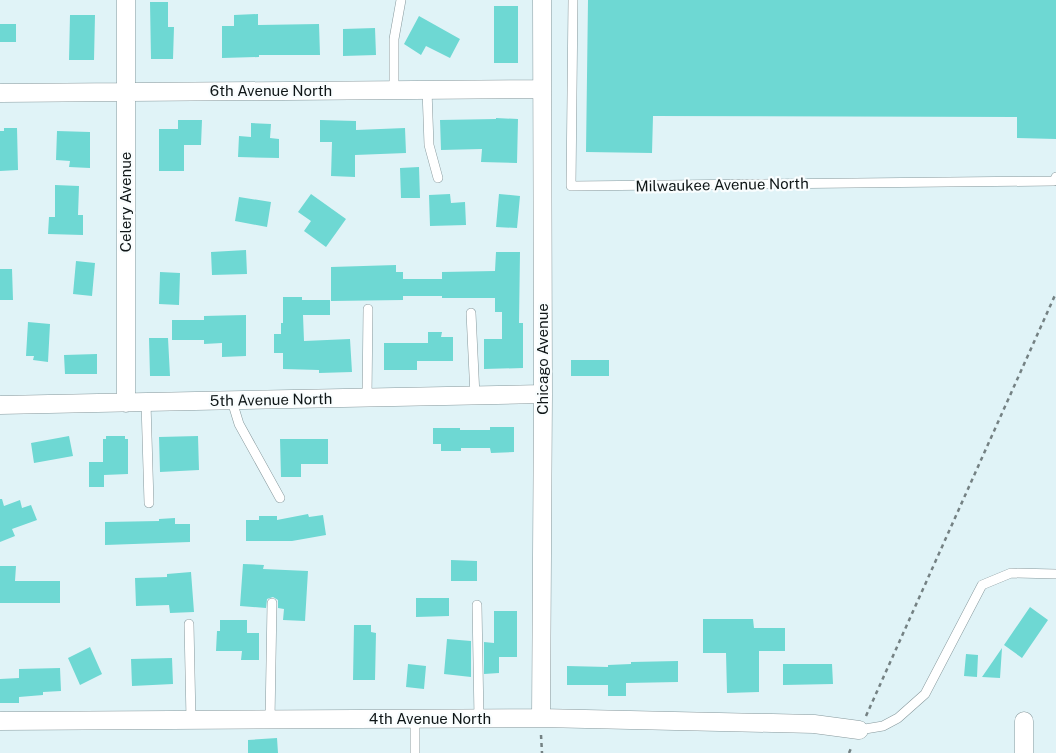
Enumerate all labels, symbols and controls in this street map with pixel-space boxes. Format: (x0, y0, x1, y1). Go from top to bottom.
street label: 6th Avenue North (210, 82, 332, 99)
street label: Celery Avenue (117, 152, 134, 252)
street label: Milwaukee Avenue North (635, 174, 809, 195)
street label: Chicago Avenue (534, 303, 551, 415)
street label: 5th Avenue North (210, 390, 332, 409)
street label: 4th Avenue North (369, 710, 491, 727)

